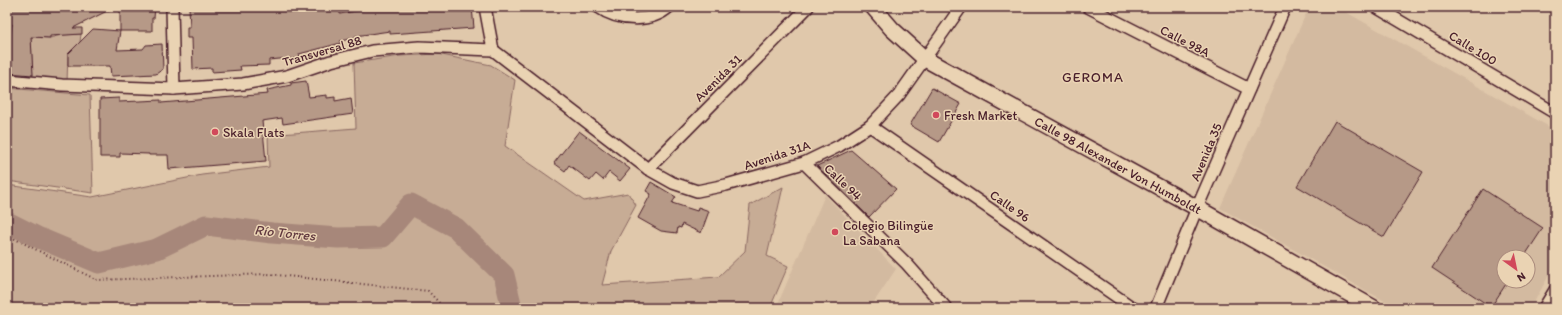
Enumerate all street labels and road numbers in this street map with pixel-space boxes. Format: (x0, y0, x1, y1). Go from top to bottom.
street label: Calle 98A (1158, 22, 1213, 60)
street label: Calle 100 (1446, 28, 1500, 68)
street label: Transversal 88 (281, 33, 363, 69)
street label: Avenida 31 (691, 51, 745, 105)
street label: Calle 98 Alexander Von Humboldt (1032, 113, 1205, 217)
street label: Avenida 35 (1187, 121, 1225, 183)
street label: Avenida 31A (742, 137, 813, 173)
street label: Calle 94 (821, 161, 865, 204)
street label: Calle 96 (987, 187, 1033, 225)

